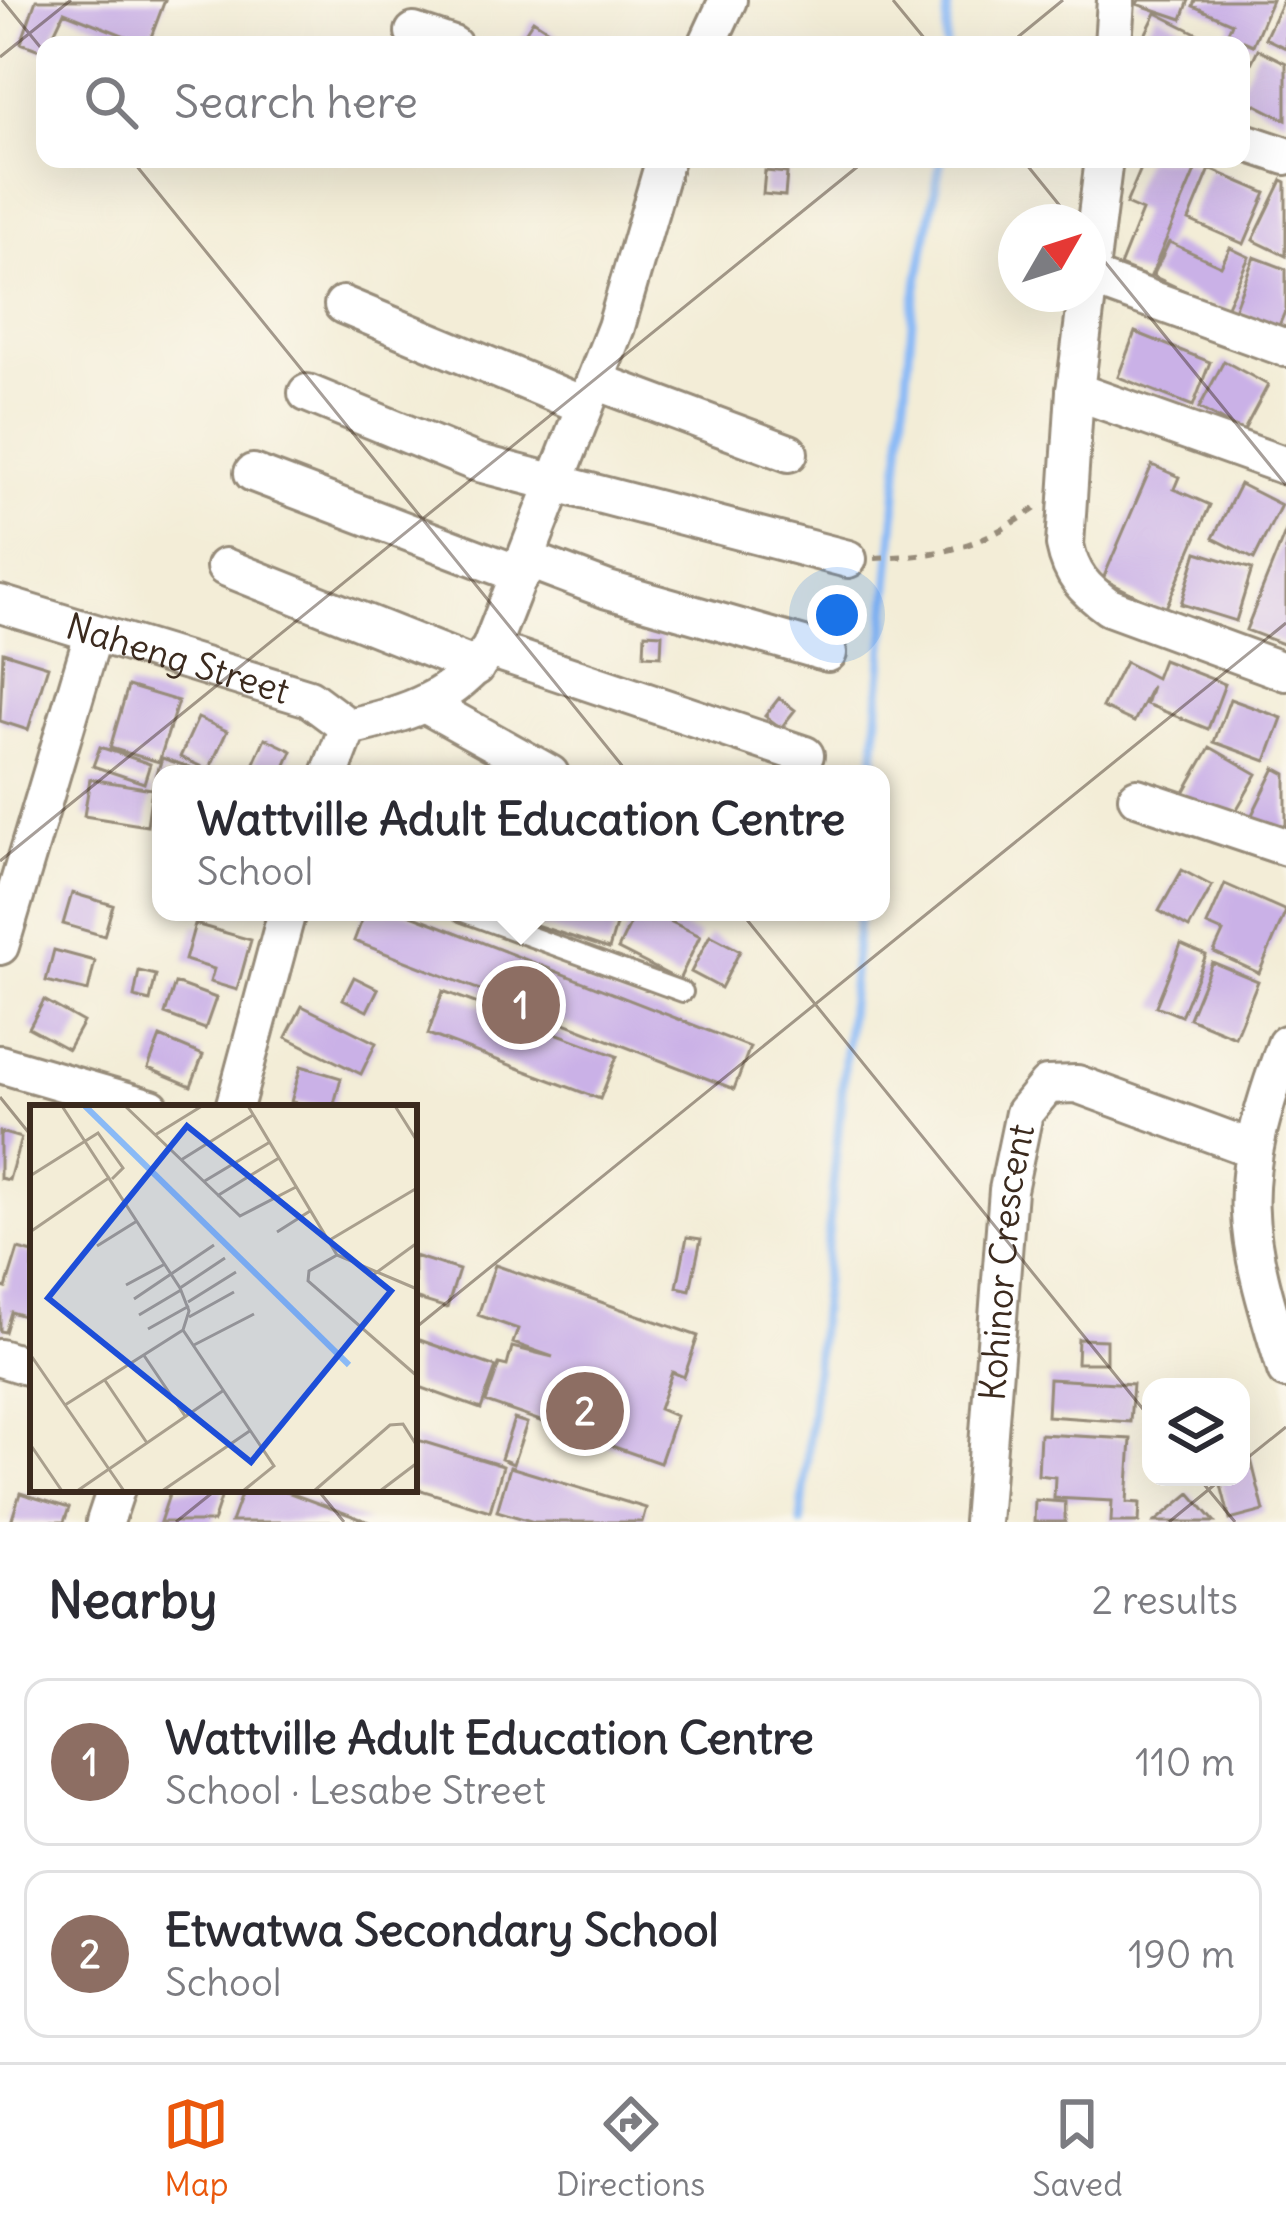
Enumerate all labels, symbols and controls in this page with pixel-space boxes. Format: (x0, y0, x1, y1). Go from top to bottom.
search box (36, 36, 1250, 168)
icon: search (78, 69, 144, 135)
text: Search here (174, 74, 418, 130)
north arrow (998, 204, 1106, 312)
your location (807, 585, 867, 645)
street label: Naheng Street (61, 603, 295, 714)
popup (152, 765, 890, 921)
text: Wattville Adult Education Centre (197, 791, 845, 847)
text: School (197, 847, 313, 896)
pin: 1 (482, 960, 560, 1050)
inset map (30, 1105, 417, 1492)
street label: Kohinor Crescent (970, 1120, 1044, 1402)
pin: 2 (546, 1366, 624, 1456)
map controls (1142, 1378, 1250, 1486)
button: layers (1142, 1378, 1250, 1486)
text: Nearby (48, 1568, 217, 1632)
text: 2 results (1091, 1576, 1238, 1625)
text: Wattville Adult Education Centre (165, 1710, 814, 1766)
text: 1 (82, 1738, 98, 1787)
text: 110 m (1135, 1738, 1235, 1787)
text: School · Lesabe Street (165, 1766, 546, 1815)
text: Etwatwa Secondary School (165, 1902, 719, 1958)
text: 2 (79, 1930, 101, 1979)
text: 190 m (1128, 1930, 1235, 1979)
text: School (165, 1958, 282, 2007)
tab: Map (163, 2091, 229, 2205)
tab: Directions (556, 2091, 705, 2205)
tab: Saved (1032, 2091, 1123, 2205)

